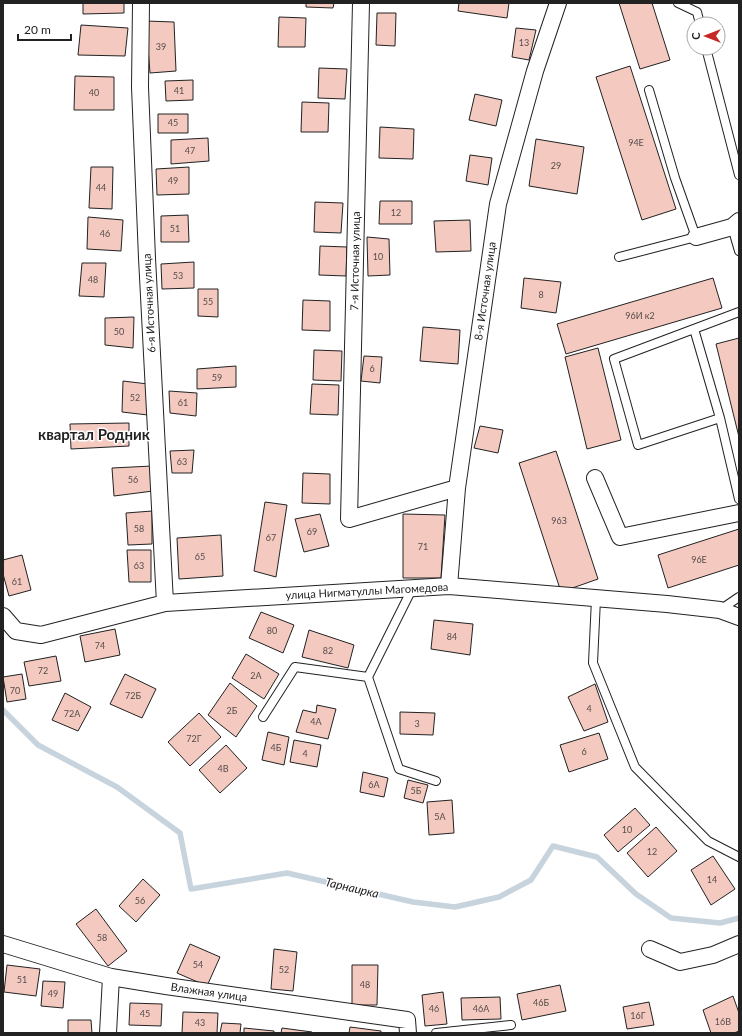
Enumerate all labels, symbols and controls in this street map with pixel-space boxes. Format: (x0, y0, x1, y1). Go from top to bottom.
scale bar (18, 16, 71, 42)
north arrow (686, 16, 726, 56)
text: 20 m (24, 22, 51, 37)
text: С (689, 32, 702, 40)
house number: 13 (519, 37, 529, 48)
house number: 39 (156, 41, 166, 52)
house number: 41 (174, 85, 184, 96)
house number: 40 (89, 87, 99, 98)
house number: 45 (168, 117, 178, 128)
house number: 94Е (628, 137, 644, 148)
house number: 47 (185, 145, 195, 156)
house number: 29 (551, 160, 561, 171)
house number: 49 (168, 175, 178, 186)
house number: 44 (96, 182, 106, 193)
house number: 12 (391, 207, 401, 218)
street label: 7-я Источная улица (347, 211, 362, 311)
house number: 51 (170, 223, 180, 234)
house number: 46 (100, 228, 110, 239)
street label: 8-я Источная улица (471, 241, 498, 341)
house number: 10 (373, 251, 383, 262)
street label: 6-я Источная улица (139, 253, 158, 353)
house number: 53 (173, 270, 183, 281)
house number: 48 (88, 274, 98, 285)
house number: 8 (538, 289, 544, 300)
house number: 55 (203, 296, 213, 307)
house number: 96И к2 (625, 310, 655, 321)
house number: 50 (114, 326, 124, 337)
house number: 6 (369, 363, 375, 374)
house number: 59 (212, 372, 222, 383)
house number: 52 (130, 392, 140, 403)
house number: 61 (178, 397, 188, 408)
district label: квартал Родник (38, 425, 151, 443)
house number: 63 (177, 456, 187, 467)
house number: 56 (128, 474, 138, 485)
house number: 96З (551, 515, 567, 526)
house number: 58 (134, 523, 144, 534)
house number: 69 (307, 526, 317, 537)
house number: 67 (266, 532, 276, 543)
house number: 71 (418, 541, 428, 552)
house number: 65 (195, 551, 205, 562)
house number: 96Е (691, 554, 707, 565)
house number: 63 (134, 560, 144, 571)
house number: 61 (12, 576, 22, 587)
street label: улица Нигматуллы Магомедова (285, 580, 449, 601)
house number: 80 (267, 625, 277, 636)
house number: 84 (447, 631, 457, 642)
house number: 74 (95, 640, 105, 651)
house number: 82 (323, 645, 333, 656)
house number: 72 (38, 665, 48, 676)
house number: 2А (250, 670, 263, 681)
house number: 70 (10, 685, 20, 696)
house number: 72Б (125, 690, 141, 701)
house number: 4 (586, 703, 592, 714)
house number: 2Б (227, 705, 238, 716)
house number: 72А (64, 708, 81, 719)
house number: 4А (310, 716, 323, 727)
house number: 3 (414, 718, 420, 729)
house number: 72Г (186, 733, 202, 744)
house number: 4Б (271, 742, 282, 753)
house number: 6 (581, 746, 587, 757)
house number: 4 (302, 748, 308, 759)
house number: 4В (217, 763, 229, 774)
house number: 6А (368, 779, 381, 790)
house number: 5Б (411, 785, 422, 796)
house number: 5А (434, 811, 447, 822)
house number: 10 (622, 824, 632, 835)
house number: 12 (647, 846, 657, 857)
water label: Тарнаирка (324, 874, 380, 901)
house number: 14 (707, 874, 717, 885)
house number: 56 (135, 895, 145, 906)
house number: 58 (97, 932, 107, 943)
house number: 54 (193, 959, 203, 970)
house number: 52 (279, 964, 289, 975)
house number: 51 (17, 974, 27, 985)
house number: 48 (360, 979, 370, 990)
street label: Влажная улица (170, 980, 248, 1003)
house number: 49 (48, 988, 58, 999)
house number: 46Б (533, 997, 549, 1008)
house number: 46 (429, 1003, 439, 1014)
house number: 46А (473, 1003, 490, 1014)
house number: 45 (140, 1008, 150, 1019)
house number: 16Г (630, 1010, 646, 1021)
house number: 16В (715, 1016, 731, 1027)
house number: 43 (195, 1017, 205, 1028)

